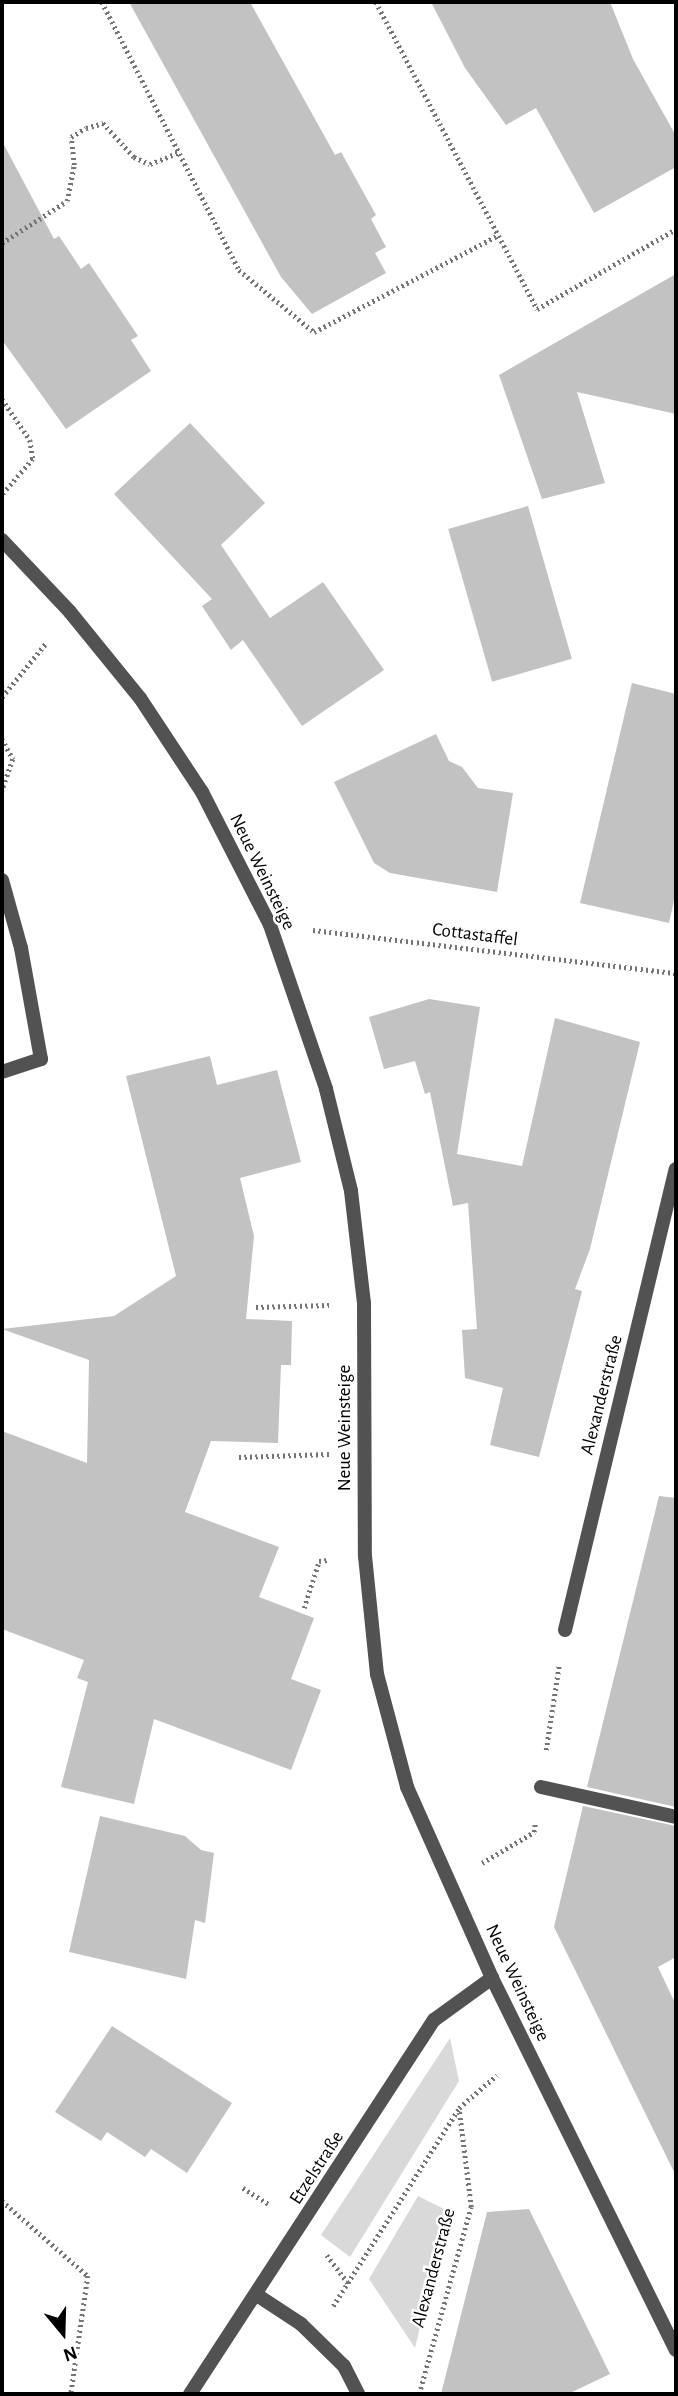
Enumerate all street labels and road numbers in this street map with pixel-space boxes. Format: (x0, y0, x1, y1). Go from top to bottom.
street label: Neue Weinsteige (224, 810, 300, 934)
street label: Cottastaffel (431, 918, 519, 952)
street label: Alexanderstraße (576, 1333, 628, 1457)
street label: Neue Weinsteige (334, 1365, 356, 1491)
street label: Neue Weinsteige (480, 1921, 554, 2045)
street label: Etzelstraße (285, 2127, 349, 2209)
street label: Alexanderstraße (407, 2206, 461, 2330)

